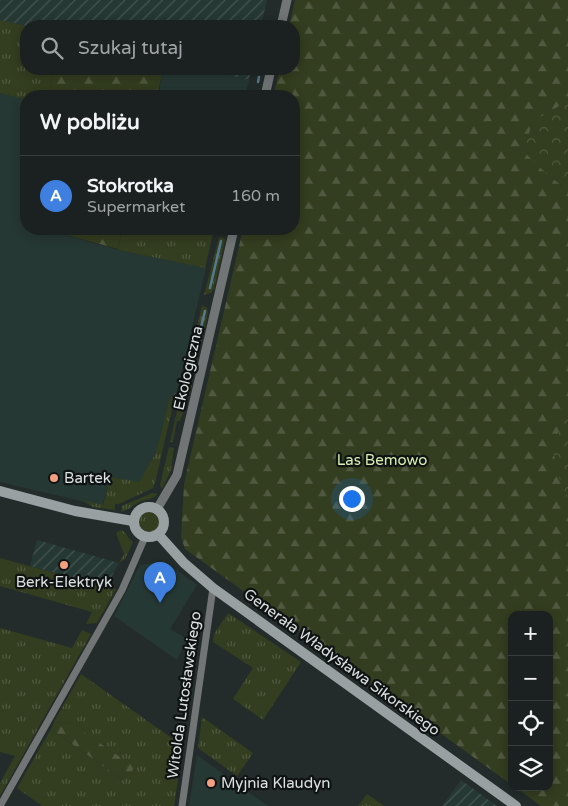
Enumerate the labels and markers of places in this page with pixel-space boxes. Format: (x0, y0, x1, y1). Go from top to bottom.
place label: Bartek (64, 469, 111, 487)
marker: Bartek (48, 472, 60, 484)
marker: Berk-Elektryk (58, 559, 70, 571)
pin: A (144, 562, 176, 603)
place label: Berk-Elektryk (16, 573, 112, 591)
place label: Myjnia Klaudyn (221, 774, 330, 792)
marker: Myjnia Klaudyn (205, 777, 217, 789)

